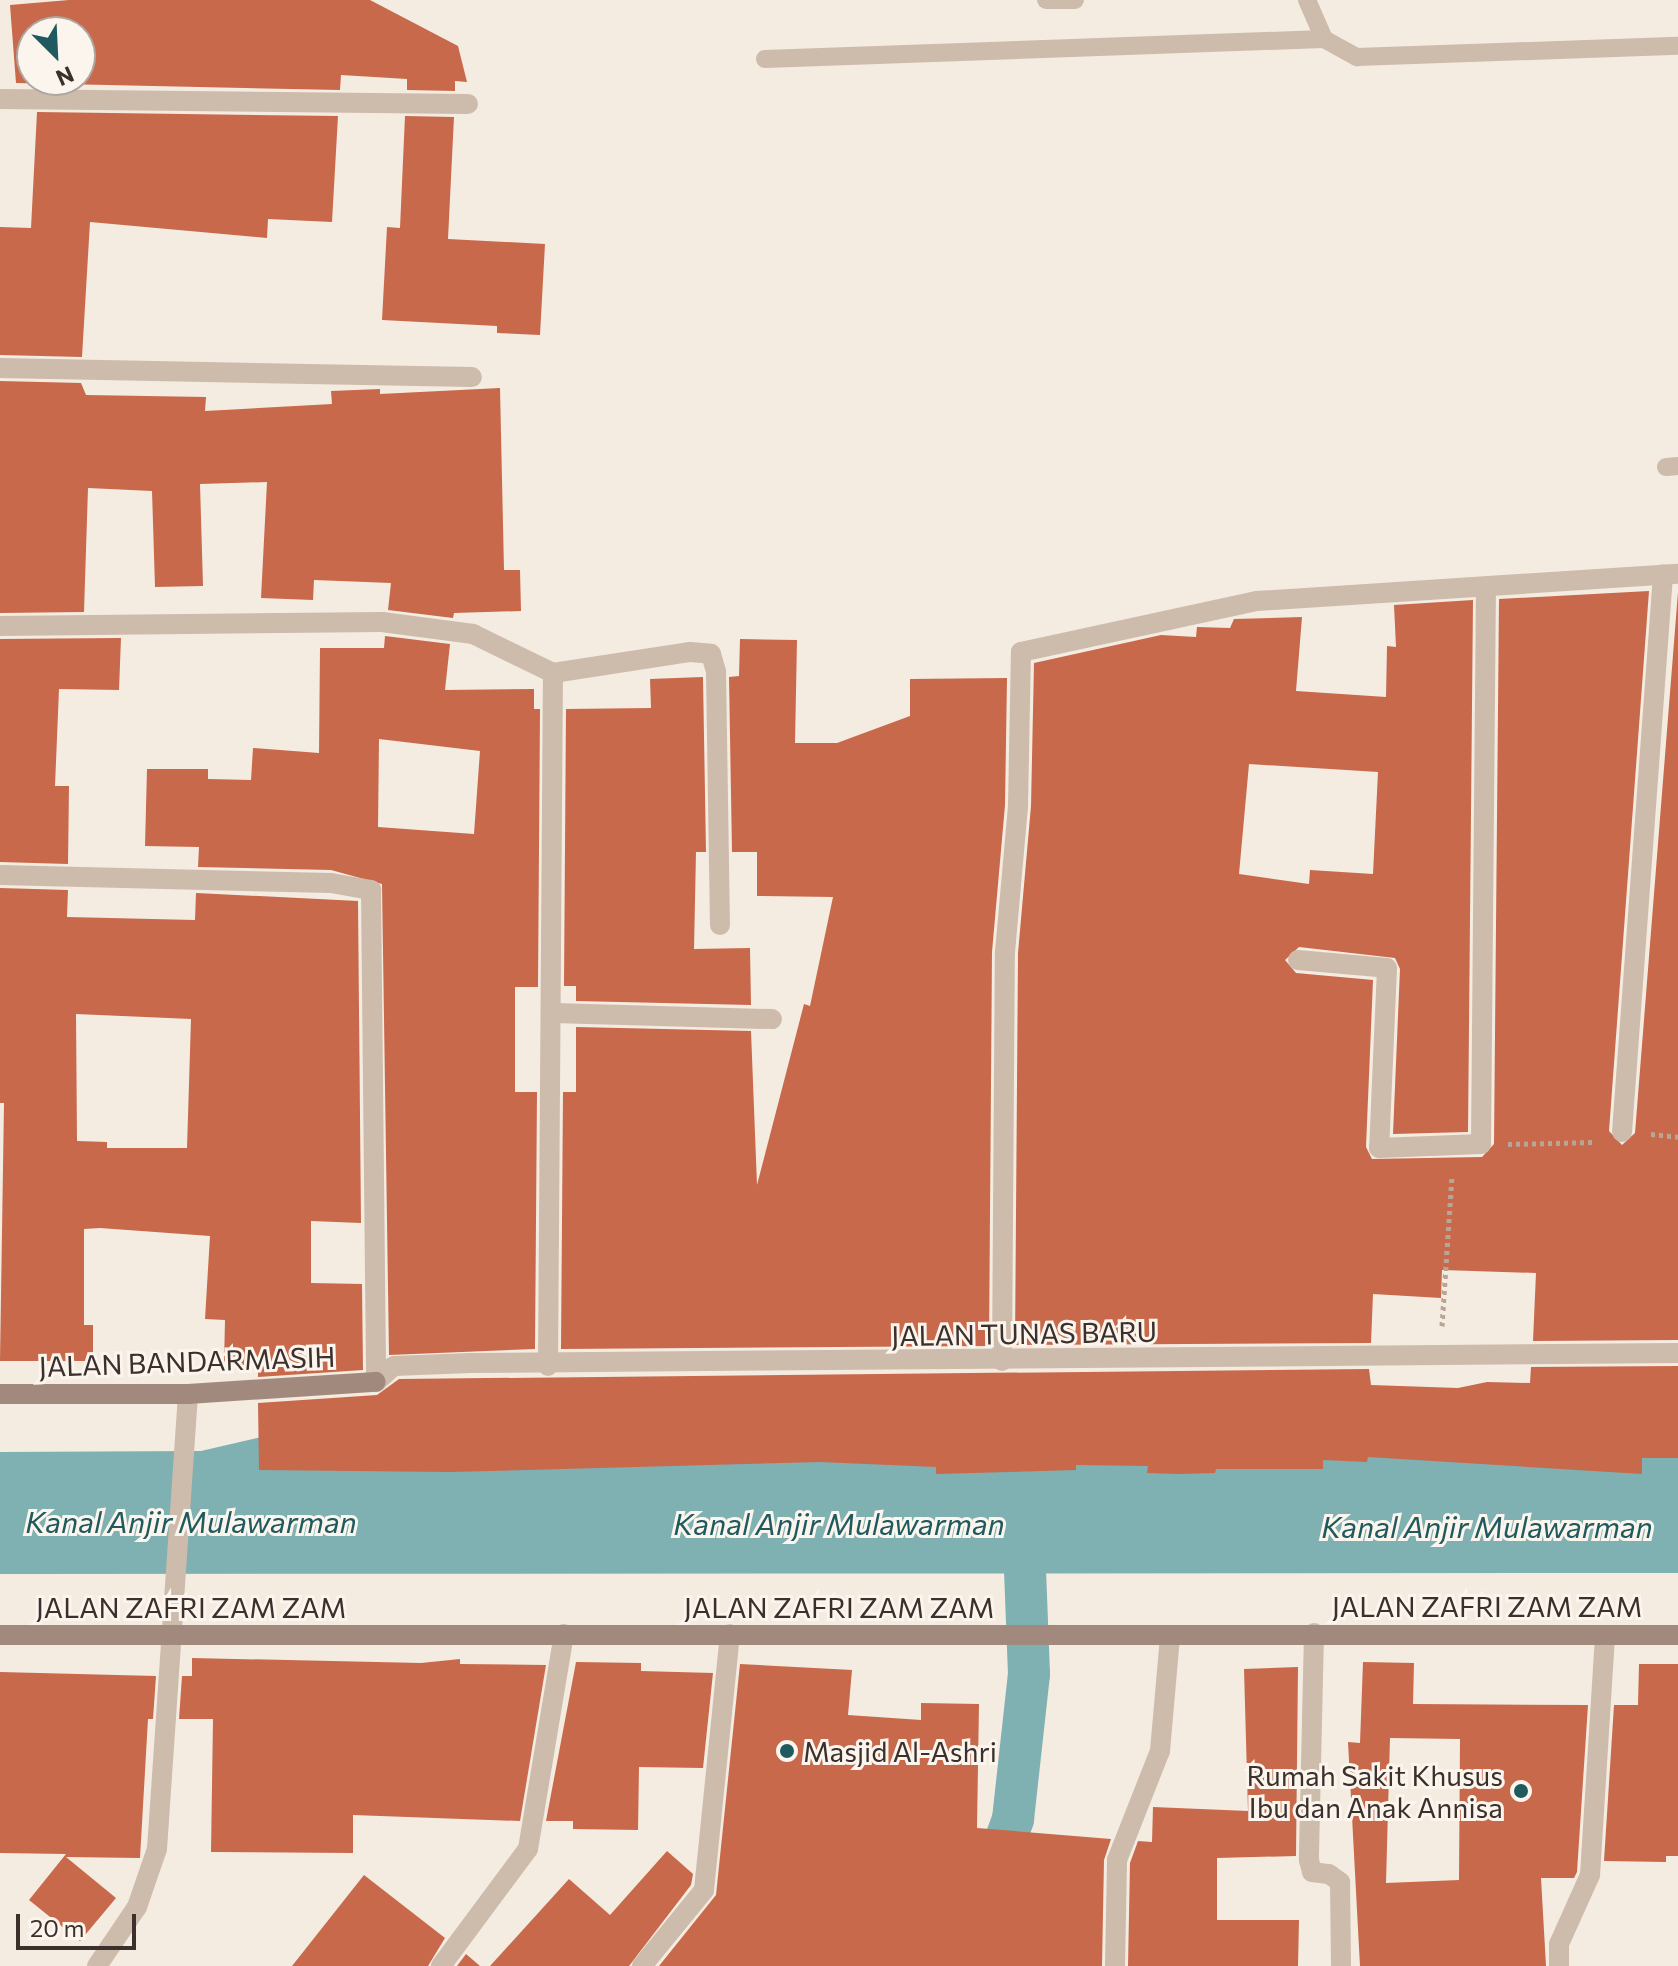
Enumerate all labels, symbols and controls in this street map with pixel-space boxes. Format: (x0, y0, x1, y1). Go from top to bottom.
north arrow (16, 16, 96, 96)
text: N (52, 61, 78, 92)
street label: JALAN TUNAS BARU (891, 1314, 1157, 1352)
street label: JALAN BANDARMASIH (38, 1339, 336, 1383)
water label: Kanal Anjir Mulawarman (25, 1503, 357, 1539)
water label: Kanal Anjir Mulawarman (673, 1505, 1005, 1541)
water label: Kanal Anjir Mulawarman (1321, 1508, 1653, 1544)
street label: JALAN ZAFRI ZAM ZAM (1332, 1589, 1642, 1623)
street label: JALAN ZAFRI ZAM ZAM (36, 1590, 346, 1624)
street label: JALAN ZAFRI ZAM ZAM (684, 1590, 994, 1624)
place label: Masjid Al-Ashri (803, 1734, 997, 1768)
marker: Masjid Al-Ashri (778, 1742, 796, 1760)
place label: Rumah Sakit Khusus Ibu dan Anak Annisa (1246, 1758, 1503, 1824)
marker: Rumah Sakit Khusus Ibu dan Anak Annisa (1510, 1780, 1532, 1802)
scale bar (20, 1898, 140, 1948)
text: 20 m (30, 1913, 84, 1942)

